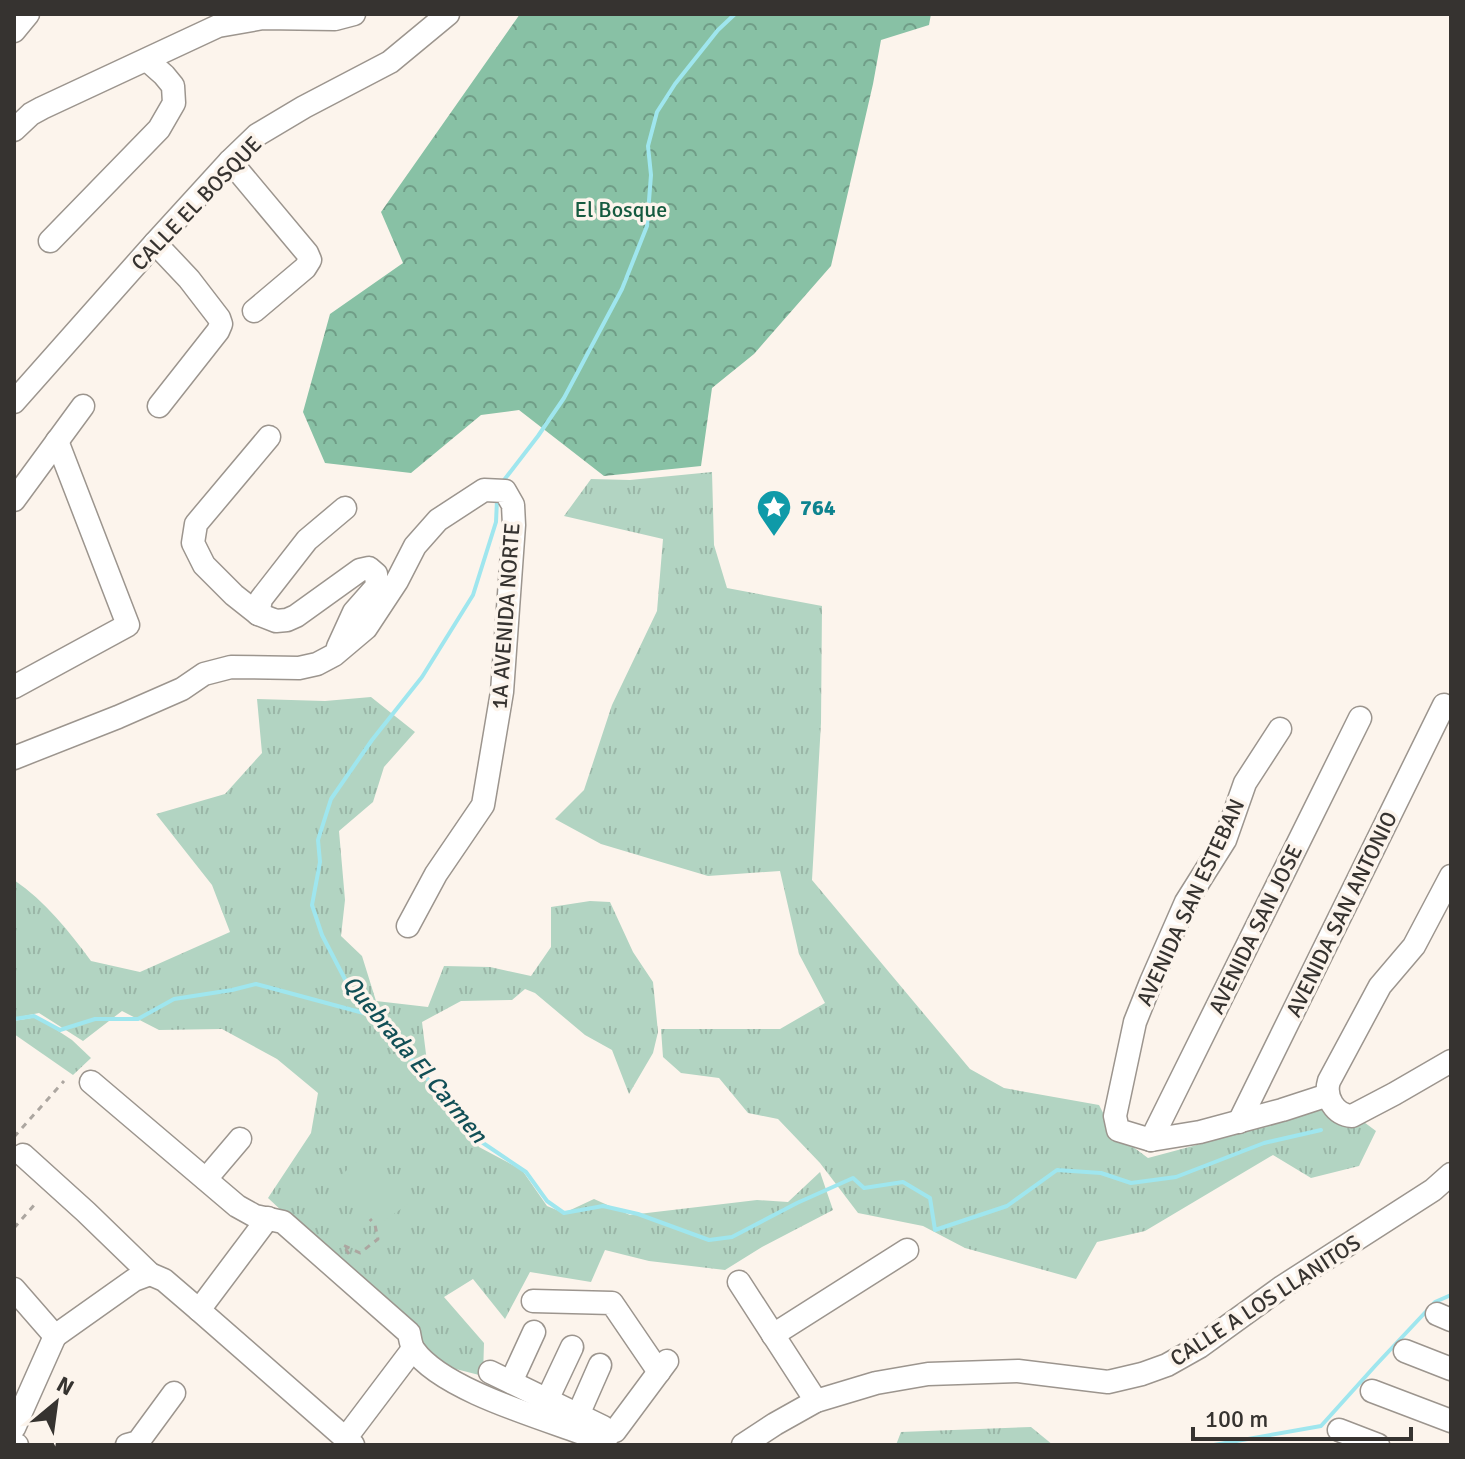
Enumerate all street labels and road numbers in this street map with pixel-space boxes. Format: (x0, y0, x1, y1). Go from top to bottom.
street label: CALLE EL BOSQUE (125, 131, 267, 276)
street label: 1A AVENIDA NORTE (486, 522, 525, 710)
street label: AVENIDA SAN ESTEBAN (1131, 794, 1250, 1010)
street label: AVENIDA SAN ANTONIO (1280, 807, 1403, 1021)
street label: AVENIDA SAN JOSE (1203, 840, 1308, 1018)
street label: CALLE A LOS LLANITOS (1165, 1229, 1366, 1372)

